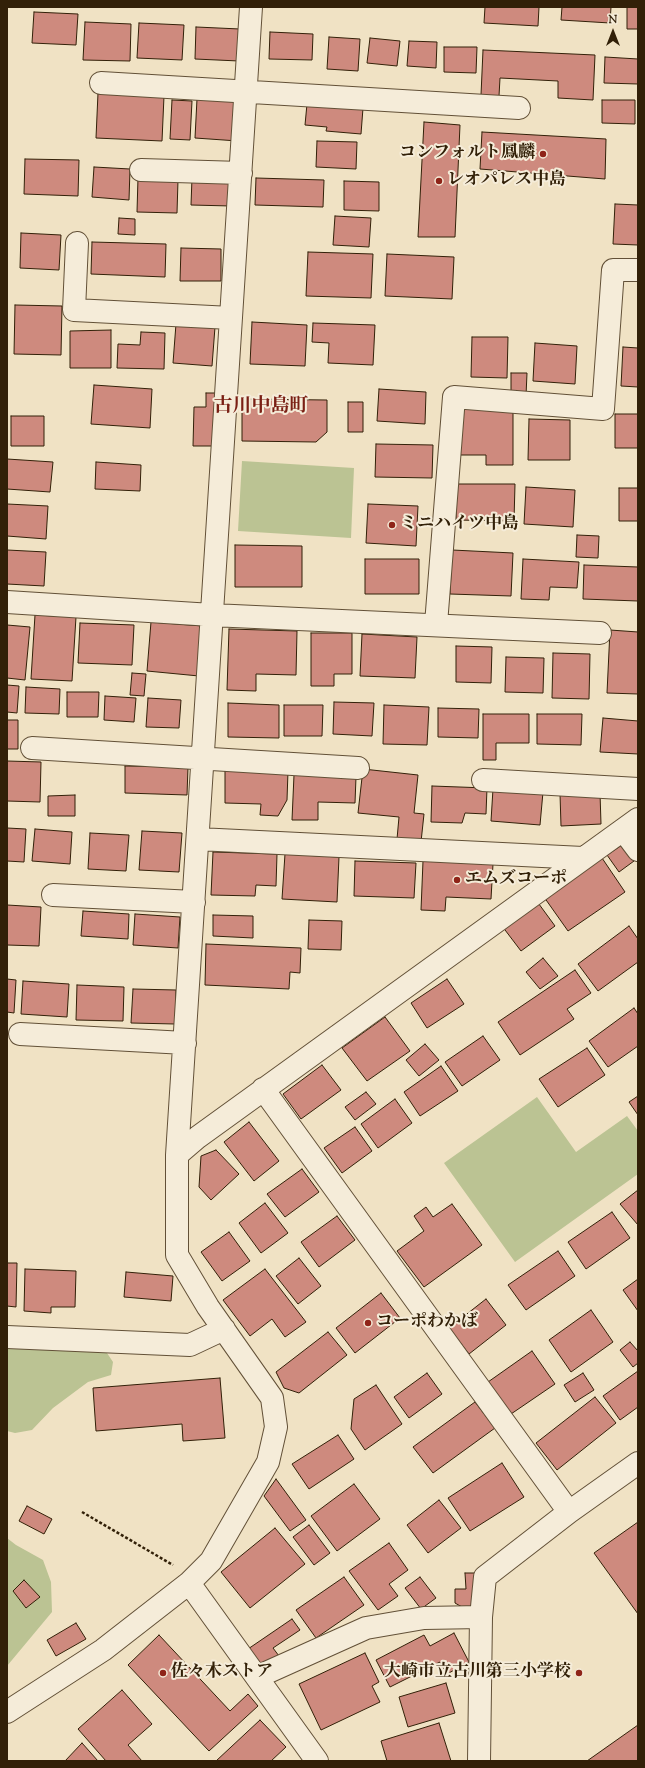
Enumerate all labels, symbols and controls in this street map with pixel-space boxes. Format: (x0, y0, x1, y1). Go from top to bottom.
north arrow (593, 12, 633, 52)
text: N (609, 12, 617, 28)
place label: コンフォルト鳳麟 (399, 144, 535, 164)
marker: コンフォルト鳳麟 (538, 149, 548, 159)
place label: レオパレス中島 (447, 171, 566, 191)
marker: レオパレス中島 (434, 176, 444, 186)
district label: 古川中島町 (214, 397, 308, 419)
place label: ミニハイツ中島 (400, 515, 519, 535)
marker: ミニハイツ中島 (387, 520, 397, 530)
place label: エムズコーポ (465, 870, 567, 890)
marker: エムズコーポ (452, 875, 462, 885)
place label: コーポわかば (376, 1313, 478, 1333)
marker: コーポわかば (363, 1318, 373, 1328)
place label: 佐々木ストア (171, 1663, 273, 1683)
place label: 大崎市立古川第三小学校 (384, 1663, 571, 1683)
marker: 佐々木ストア (158, 1668, 168, 1678)
marker: 大崎市立古川第三小学校 (574, 1668, 584, 1678)

